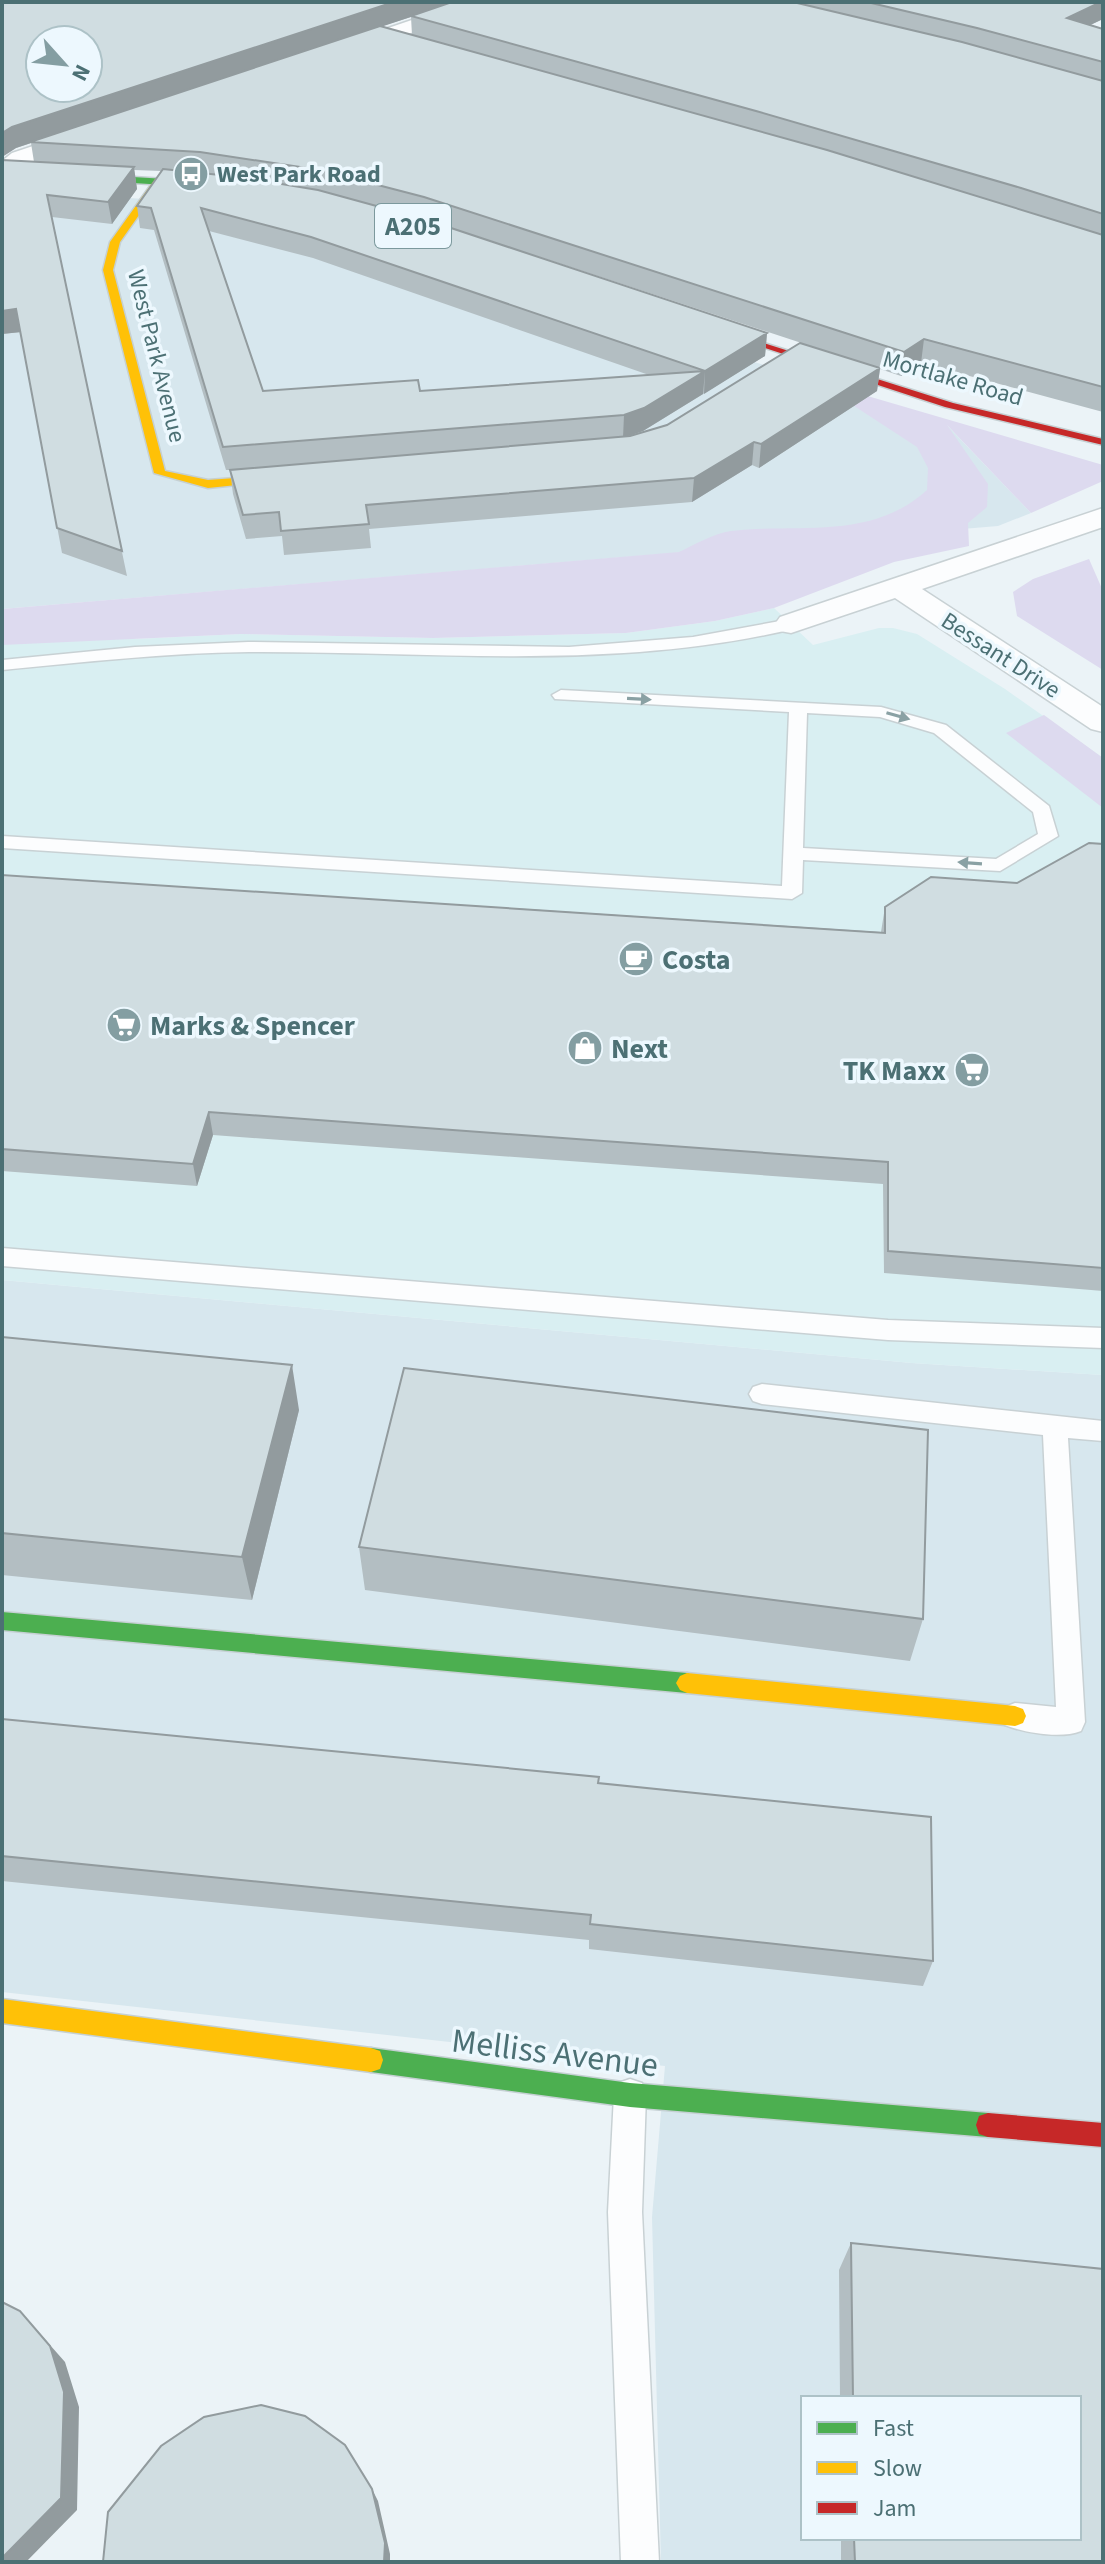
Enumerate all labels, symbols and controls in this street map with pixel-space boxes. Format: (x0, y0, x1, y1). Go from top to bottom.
north arrow (24, 24, 104, 104)
text: N (63, 59, 99, 86)
bus stop icon: West Park Road (172, 155, 210, 193)
place label: West Park Road (217, 157, 381, 192)
road number: A205 (375, 204, 451, 248)
street label: West Park Avenue (118, 266, 195, 446)
street label: Mortlake Road (878, 342, 1027, 415)
street label: Bessant Drive (934, 604, 1067, 707)
one-way arrow (627, 693, 652, 706)
one-way arrow (886, 710, 910, 723)
one-way arrow (957, 857, 982, 870)
cafe icon: Costa (617, 940, 655, 978)
place label: Costa (662, 940, 730, 980)
supermarket icon: Marks & Spencer (105, 1006, 143, 1044)
place label: Marks & Spencer (150, 1006, 356, 1046)
shop icon: Next (566, 1029, 604, 1067)
place label: Next (611, 1029, 668, 1069)
place label: TK Maxx (843, 1051, 946, 1091)
supermarket icon: TK Maxx (953, 1051, 991, 1089)
street label: Melliss Avenue (449, 2017, 661, 2090)
legend (801, 2396, 1081, 2540)
text: Fast (873, 2411, 914, 2446)
text: Slow (873, 2451, 922, 2486)
text: Jam (873, 2491, 917, 2526)

